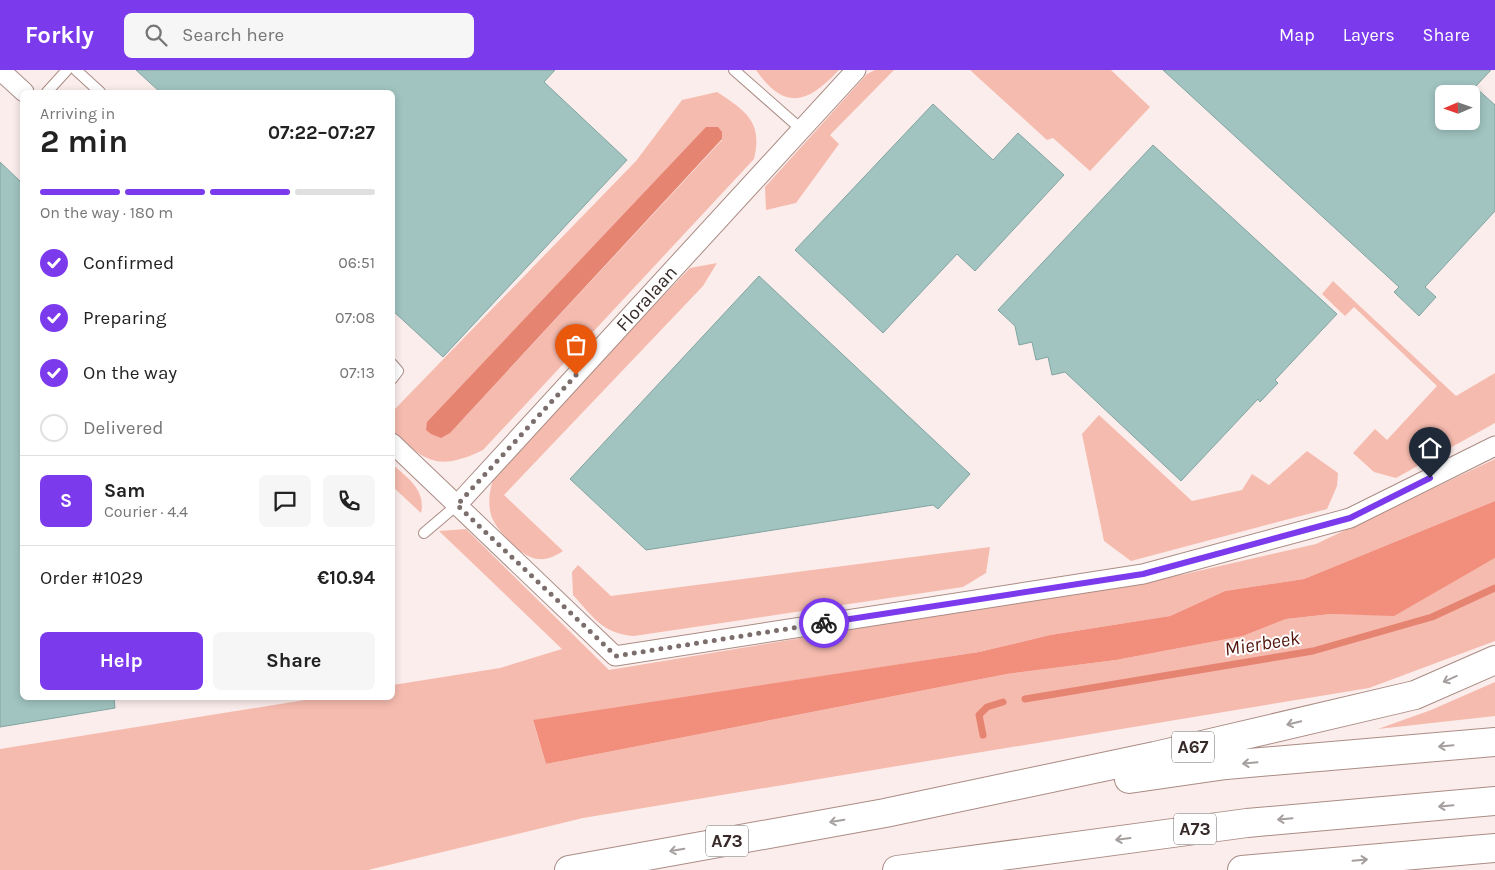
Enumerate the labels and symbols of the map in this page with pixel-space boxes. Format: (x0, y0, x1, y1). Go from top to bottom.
north arrow (1435, 85, 1480, 130)
street label: Floralaan (612, 261, 682, 336)
pin (555, 324, 597, 375)
pin (1409, 427, 1451, 478)
courier (799, 598, 849, 648)
water label: Mierbeek (1223, 626, 1302, 661)
one-way arrow (1443, 675, 1458, 685)
one-way arrow (1287, 719, 1303, 728)
road number: A67 (1172, 732, 1214, 762)
one-way arrow (1439, 742, 1455, 751)
one-way arrow (1242, 758, 1258, 768)
one-way arrow (1439, 801, 1455, 810)
road number: A73 (1174, 814, 1216, 844)
one-way arrow (1277, 815, 1293, 824)
one-way arrow (829, 817, 845, 827)
road number: A73 (706, 826, 748, 856)
one-way arrow (1116, 834, 1132, 844)
one-way arrow (669, 846, 685, 856)
one-way arrow (1352, 855, 1368, 865)

